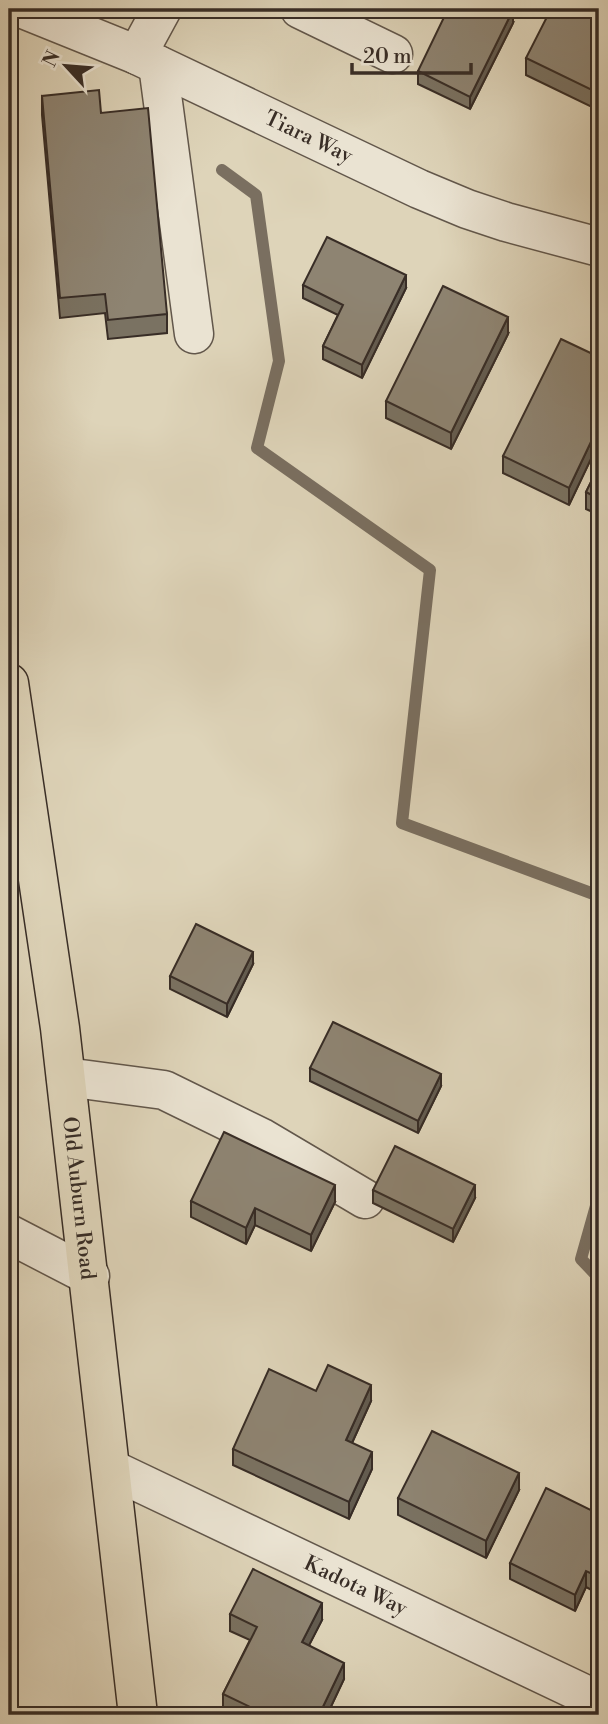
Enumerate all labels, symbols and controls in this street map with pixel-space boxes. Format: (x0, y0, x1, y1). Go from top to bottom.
north arrow (32, 32, 102, 102)
scale bar (352, 32, 472, 76)
text: 20 m (363, 44, 412, 70)
text: N (38, 47, 66, 71)
street label: Tiara Way (260, 105, 357, 170)
street label: Old Auburn Road (56, 1115, 101, 1281)
street label: Kadota Way (299, 1551, 412, 1622)

